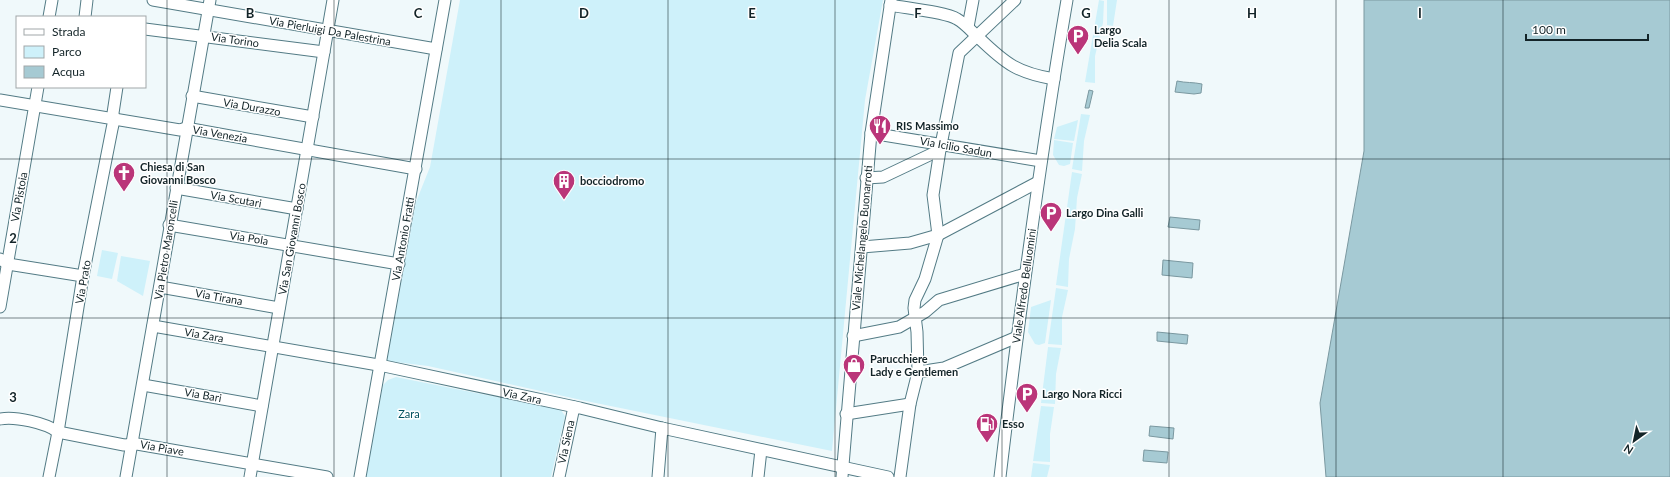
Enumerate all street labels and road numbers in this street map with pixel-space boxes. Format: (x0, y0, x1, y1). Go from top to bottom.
street label: Via Pierluigi Da Palestrina (268, 13, 392, 48)
street label: Via Torino (210, 30, 260, 49)
street label: Via Durazzo (222, 95, 282, 118)
street label: Via Venezia (192, 122, 249, 145)
street label: Via Icilio Sadun (919, 134, 993, 159)
street label: Viale Michelangelo Buonarroti (849, 165, 874, 311)
street label: Via Pistoia (8, 171, 29, 223)
street label: Via San Giovanni Bosco (275, 182, 308, 296)
street label: Via Scutari (209, 188, 263, 209)
street label: Via Antonio Fratti (389, 196, 416, 282)
street label: Via Pietro Maroncelli (151, 199, 180, 301)
street label: Viale Alfredo Belluomini (1009, 227, 1038, 344)
street label: Via Pola (229, 228, 269, 247)
street label: Via Prato (72, 259, 93, 305)
street label: Via Tirana (194, 286, 244, 307)
street label: Via Zara (183, 325, 225, 344)
street label: Via Bari (183, 385, 223, 404)
street label: Via Zara (501, 385, 543, 406)
street label: Via Siena (555, 419, 576, 465)
street label: Via Piave (139, 437, 185, 458)

